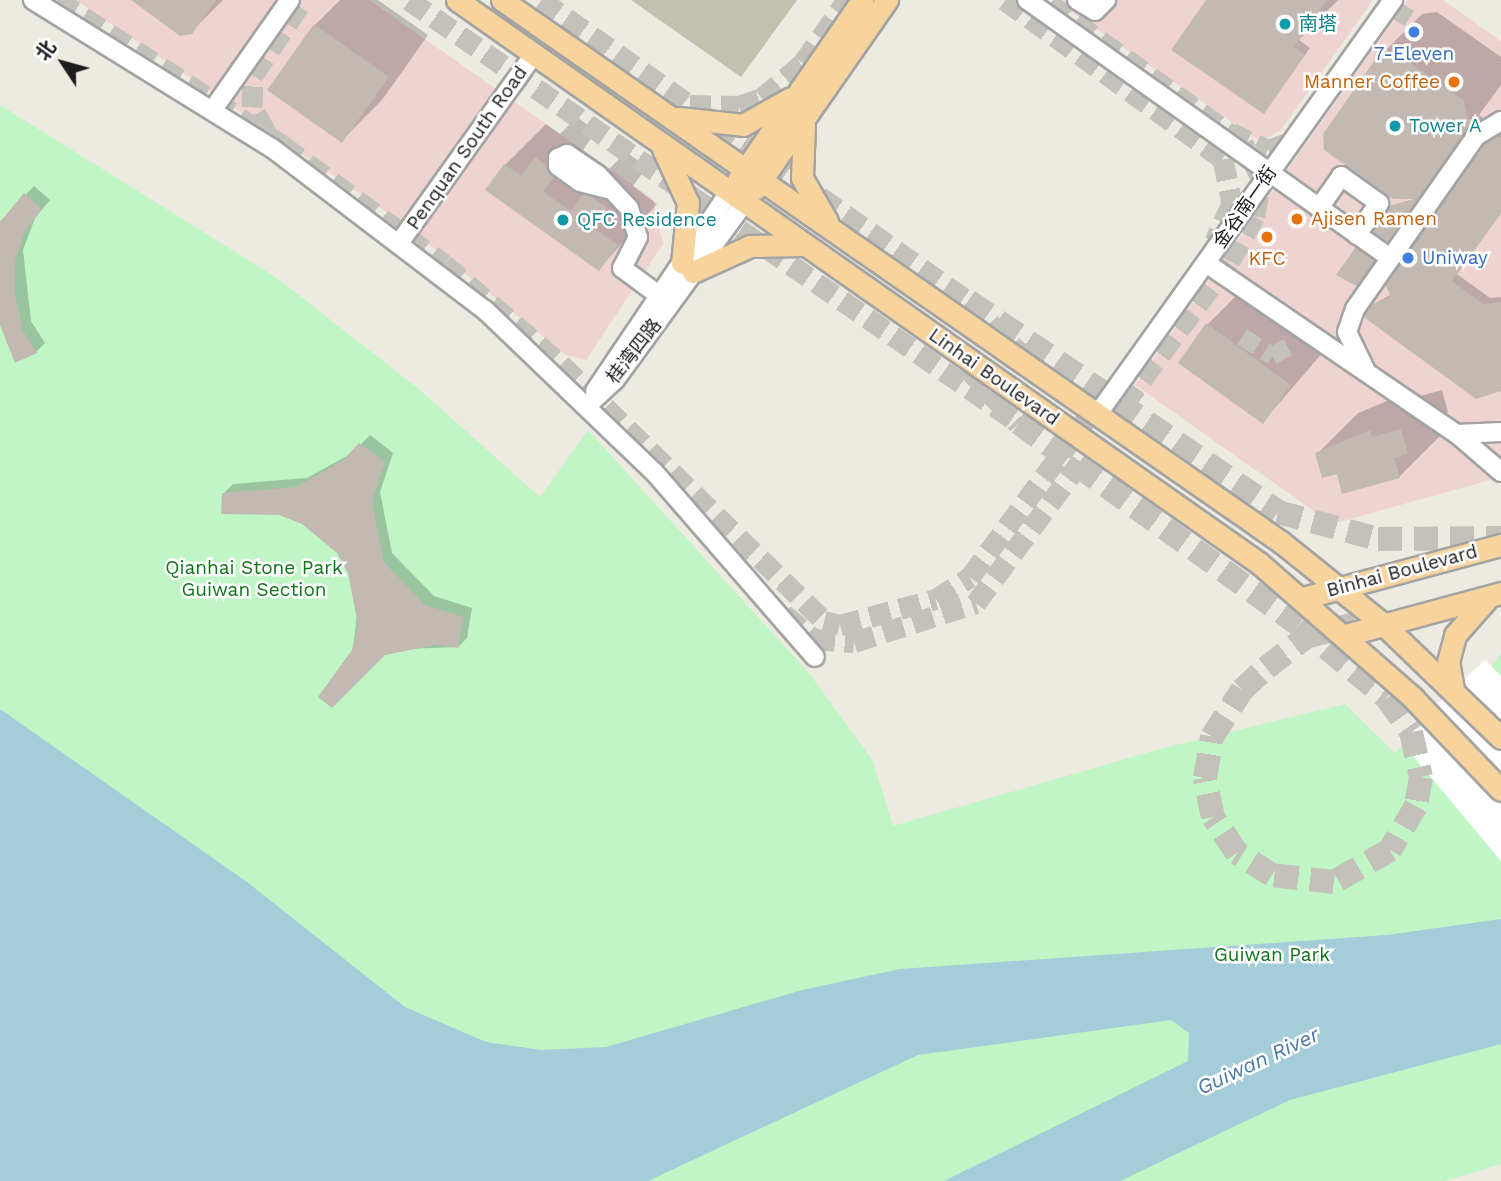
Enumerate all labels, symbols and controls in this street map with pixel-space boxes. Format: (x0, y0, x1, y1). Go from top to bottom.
place label: 南塔 (1299, 13, 1337, 35)
marker: 南塔 (1277, 16, 1293, 32)
marker: 7-Eleven (1406, 24, 1422, 40)
north arrow (28, 28, 98, 98)
text: 北 (31, 36, 60, 65)
place label: 7-Eleven (1374, 43, 1454, 65)
street label: Penquan South Road (402, 62, 532, 234)
place label: Manner Coffee (1304, 71, 1440, 93)
marker: Manner Coffee (1446, 74, 1462, 90)
place label: Tower A (1409, 115, 1483, 137)
marker: Tower A (1387, 118, 1403, 134)
street label: 金谷南一街 (1208, 162, 1282, 252)
place label: Ajisen Ramen (1311, 208, 1437, 230)
place label: QFC Residence (577, 209, 717, 231)
marker: Ajisen Ramen (1289, 211, 1305, 227)
marker: QFC Residence (555, 212, 571, 228)
marker: KFC (1259, 229, 1275, 245)
place label: Uniway (1422, 247, 1488, 269)
place label: KFC (1249, 248, 1285, 270)
marker: Uniway (1400, 250, 1416, 266)
street label: 桂湾四路 (602, 314, 666, 388)
street label: Linhai Boulevard (924, 323, 1064, 431)
street label: Binhai Boulevard (1324, 540, 1480, 602)
park label: Qianhai Stone Park Guiwan Section (165, 557, 343, 601)
park label: Guiwan Park (1214, 944, 1330, 966)
water label: Guiwan River (1193, 1022, 1323, 1100)

